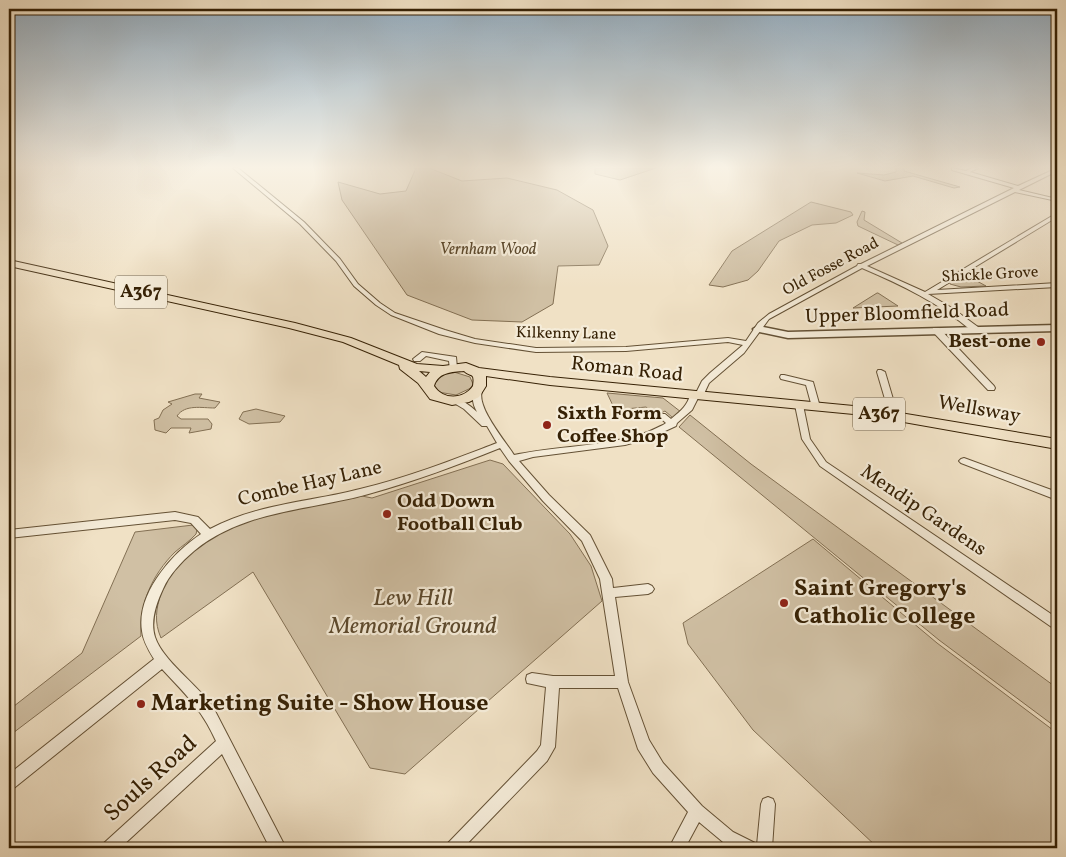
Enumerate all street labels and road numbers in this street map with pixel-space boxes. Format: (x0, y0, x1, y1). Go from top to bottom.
street label: Old Fosse Road (779, 232, 883, 302)
street label: Shickle Grove (941, 261, 1039, 289)
road number: A367 (115, 276, 167, 308)
street label: Upper Bloomfield Road (805, 296, 1009, 332)
street label: Kilkenny Lane (516, 322, 616, 346)
street label: Roman Road (570, 350, 684, 390)
street label: Wellsway (935, 389, 1023, 431)
road number: A367 (853, 398, 905, 430)
street label: Combe Hay Lane (235, 454, 385, 514)
street label: Mendip Gardens (854, 458, 992, 564)
street label: Souls Road (97, 728, 205, 830)

